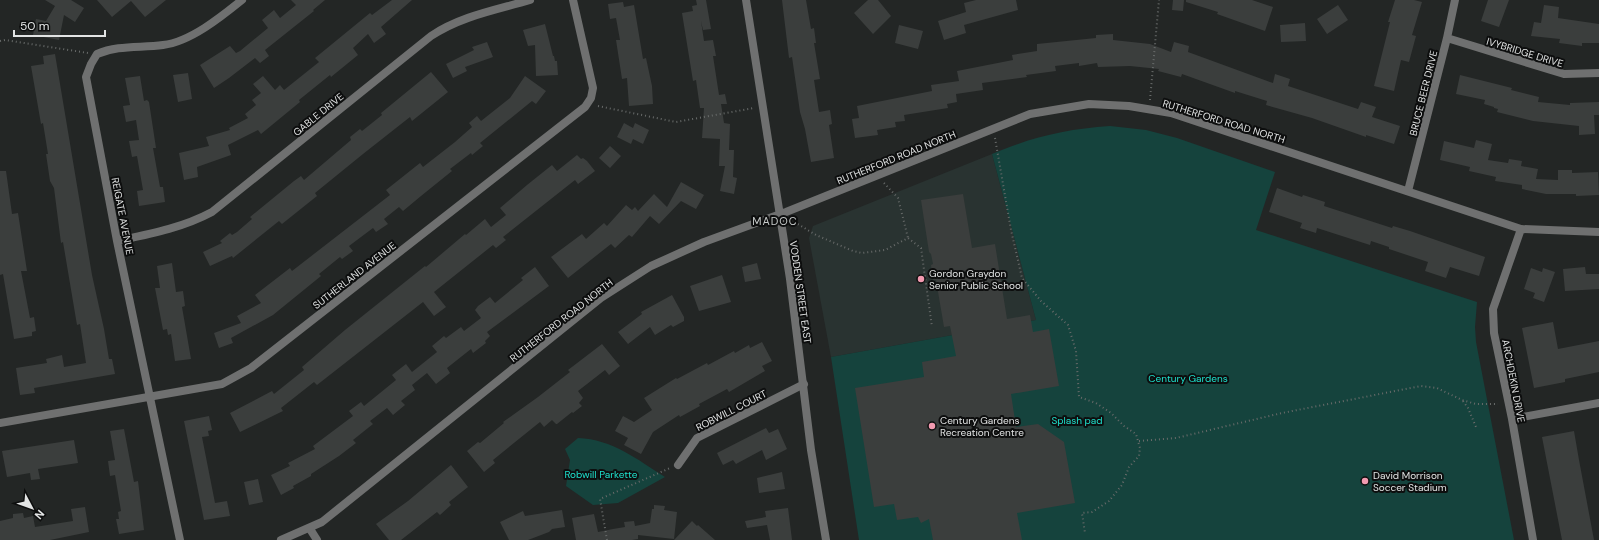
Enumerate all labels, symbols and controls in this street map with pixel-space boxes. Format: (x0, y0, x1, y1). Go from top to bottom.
scale bar (14, 12, 105, 38)
text: 50 m (20, 18, 49, 34)
street label: IVYBRIDGE DRIVE (1485, 35, 1565, 70)
street label: BRUCE BEER DRIVE (1407, 49, 1440, 137)
street label: GABLE DRIVE (290, 90, 347, 139)
street label: RUTHERFORD ROAD NORTH (1161, 97, 1287, 146)
street label: RUTHERFORD ROAD NORTH (835, 127, 958, 187)
street label: REIGATE AVENUE (109, 176, 136, 256)
district label: MADOC (752, 214, 798, 228)
street label: SUTHERLAND AVENUE (310, 239, 399, 312)
street label: VODDEN STREET EAST (787, 240, 814, 345)
place label: Gordon Graydon Senior Public School (929, 267, 1023, 292)
marker: Gordon Graydon Senior Public School (916, 274, 926, 284)
street label: RUTHERFORD ROAD NORTH (507, 276, 616, 365)
street label: ARCHDEKIN DRIVE (1499, 338, 1528, 424)
park label: Century Gardens (1148, 372, 1228, 385)
street label: ROBWILL COURT (694, 387, 769, 434)
place label: Century Gardens Recreation Centre (940, 414, 1024, 439)
park label: Splash pad (1051, 414, 1103, 427)
marker: Century Gardens Recreation Centre (927, 421, 937, 431)
park label: Robwill Parkette (564, 468, 638, 481)
place label: David Morrison Soccer Stadium (1373, 469, 1447, 494)
marker: David Morrison Soccer Stadium (1360, 476, 1370, 486)
north arrow (12, 488, 52, 528)
text: N (32, 507, 47, 522)

